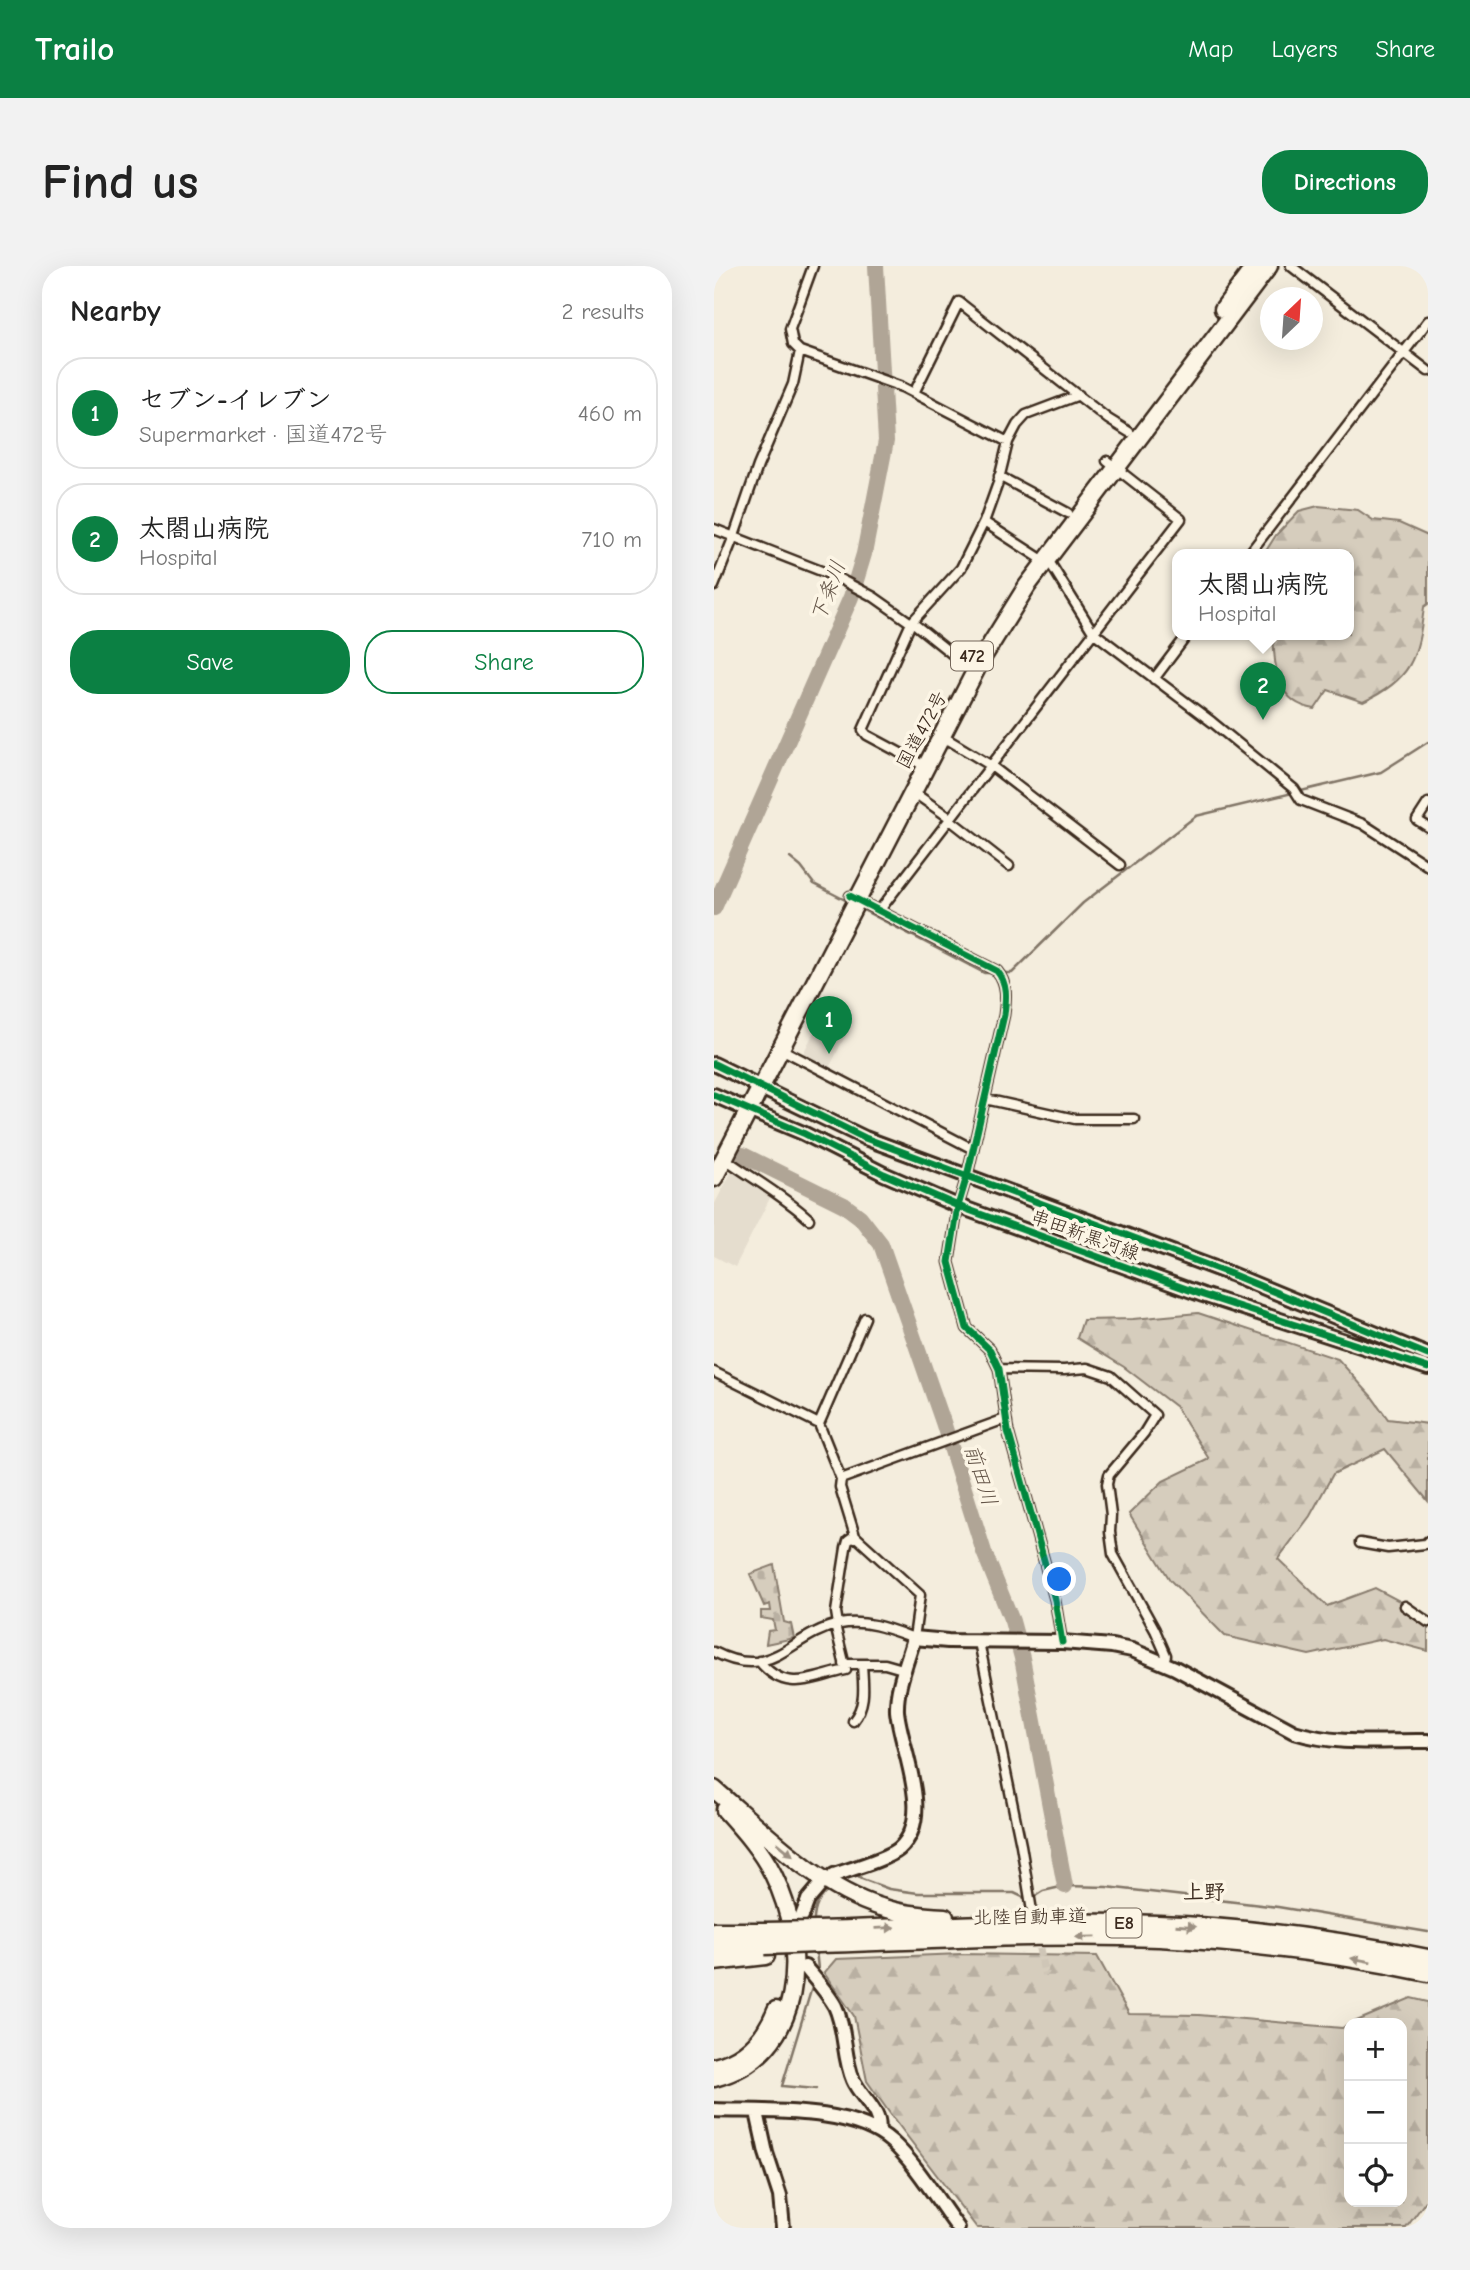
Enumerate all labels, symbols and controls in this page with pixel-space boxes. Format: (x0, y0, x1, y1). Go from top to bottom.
text: Trailo (35, 30, 114, 68)
text: Map (1188, 35, 1234, 63)
text: Layers (1272, 35, 1337, 63)
text: Share (1375, 35, 1435, 63)
button: Directions (1262, 150, 1428, 214)
text: Find us (42, 154, 198, 210)
north arrow (1260, 287, 1323, 350)
text: Nearby (70, 294, 161, 329)
text: 2 results (562, 298, 644, 325)
text: セブン-イレブン (139, 385, 332, 415)
text: 1 (90, 400, 100, 427)
text: 460 m (578, 400, 642, 427)
text: Supermarket · 国道472号 (139, 421, 388, 448)
text: 太閤山病院 (139, 514, 269, 544)
text: 2 (89, 526, 101, 553)
text: 710 m (581, 526, 642, 553)
text: Hospital (139, 544, 217, 571)
popup (1172, 549, 1354, 640)
water label: 下条川 (806, 557, 850, 625)
text: 太閤山病院 (1198, 570, 1328, 600)
text: Hospital (1198, 600, 1276, 627)
button: Save (70, 630, 350, 694)
button: Share (364, 630, 644, 694)
road number: 472 (951, 642, 993, 670)
pin: 2 (1240, 662, 1286, 720)
street label: 国道472号 (892, 687, 952, 773)
pin: 1 (806, 996, 852, 1054)
street label: 串田新黒河線 (1028, 1205, 1142, 1265)
water label: 前田川 (960, 1441, 1002, 1509)
your location (1042, 1562, 1076, 1596)
one-way arrow (776, 1841, 793, 1856)
district label: 上野 (1183, 1880, 1225, 1904)
street label: 北陸自動車道 (973, 1905, 1087, 1929)
road number: E8 (1106, 1908, 1142, 1938)
one-way arrow (1175, 1920, 1197, 1931)
one-way arrow (874, 1922, 896, 1933)
one-way arrow (1075, 1931, 1097, 1943)
one-way arrow (1350, 1954, 1372, 1965)
map controls (1344, 2018, 1407, 2207)
button: + (1344, 2018, 1407, 2081)
button: − (1344, 2081, 1407, 2144)
button: locate (1344, 2144, 1407, 2207)

